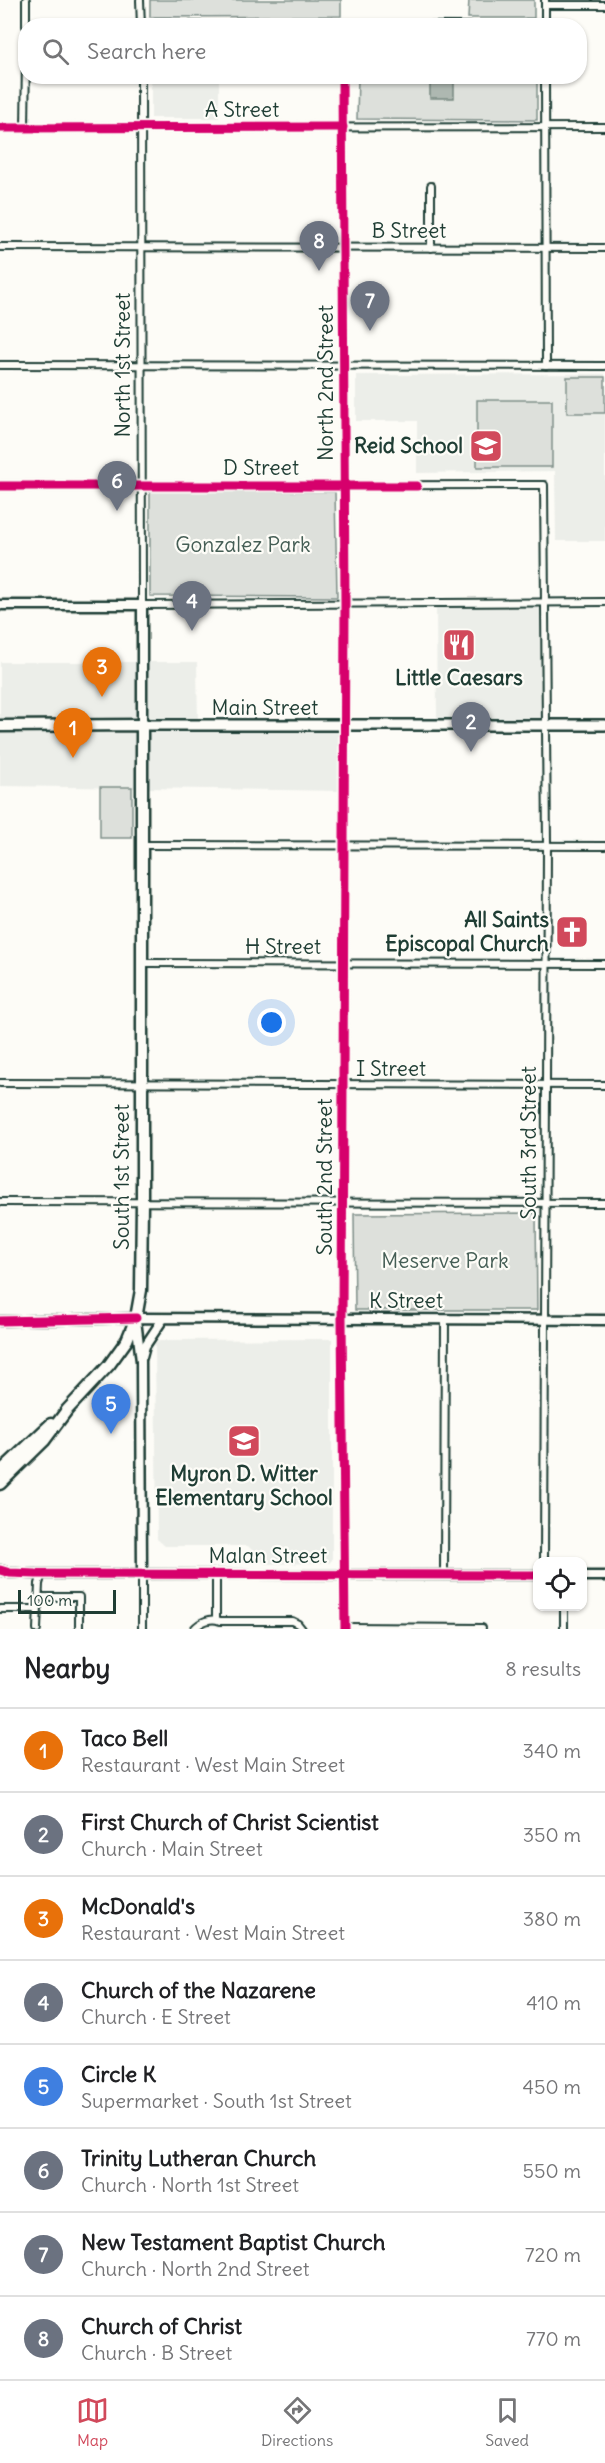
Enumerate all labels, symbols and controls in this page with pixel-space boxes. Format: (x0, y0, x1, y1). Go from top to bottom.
search box (18, 18, 587, 84)
icon: search (39, 35, 72, 68)
text: Search here (87, 37, 206, 65)
street label: A Street (205, 96, 279, 123)
street label: B Street (372, 217, 446, 244)
pin: 8 (300, 222, 338, 271)
pin: 7 (350, 282, 389, 331)
street label: North 1st Street (109, 293, 136, 437)
street label: North 2nd Street (312, 305, 339, 461)
school or university icon: Reid School (468, 428, 504, 464)
place label: Reid School (354, 432, 463, 459)
street label: D Street (223, 454, 299, 481)
pin: 6 (98, 462, 136, 511)
park label: Gonzalez Park (175, 531, 311, 558)
pin: 4 (172, 582, 212, 631)
restaurant icon: Little Caesars (441, 627, 477, 663)
pin: 3 (82, 648, 122, 697)
place label: Little Caesars (395, 664, 523, 691)
street label: Main Street (212, 694, 318, 721)
pin: 2 (452, 702, 490, 752)
pin: 1 (54, 708, 92, 758)
place label: All Saints Episcopal Church (385, 906, 549, 957)
church icon: All Saints Episcopal Church (554, 914, 590, 950)
street label: H Street (245, 933, 321, 960)
your location (257, 1008, 286, 1037)
street label: I Street (356, 1055, 426, 1082)
street label: South 3rd Street (515, 1066, 542, 1220)
street label: South 2nd Street (311, 1099, 338, 1256)
street label: South 1st Street (108, 1104, 135, 1250)
park label: Meserve Park (381, 1247, 509, 1274)
street label: K Street (369, 1287, 443, 1314)
pin: 5 (92, 1384, 130, 1434)
school or university icon: Myron D. Witter Elementary School (226, 1423, 262, 1459)
place label: Myron D. Witter Elementary School (155, 1460, 333, 1511)
street label: Malan Street (209, 1542, 327, 1569)
map controls (533, 1557, 587, 1611)
button: locate (533, 1557, 587, 1611)
scale bar (18, 1587, 116, 1614)
text: 100 m (27, 1590, 72, 1610)
text: Nearby (24, 1652, 110, 1685)
text: 8 results (505, 1656, 581, 1681)
text: Taco Bell (81, 1724, 168, 1752)
text: 1 (40, 1738, 47, 1763)
text: 340 m (523, 1738, 581, 1763)
text: Restaurant · West Main Street (81, 1752, 345, 1777)
text: First Church of Christ Scientist (81, 1808, 379, 1836)
text: 2 (38, 1822, 49, 1847)
text: 350 m (523, 1822, 581, 1847)
text: Church · Main Street (81, 1836, 263, 1861)
text: McDonald's (81, 1892, 195, 1920)
text: 3 (38, 1906, 49, 1931)
text: 380 m (523, 1906, 581, 1931)
text: Restaurant · West Main Street (81, 1920, 345, 1945)
text: Church of the Nazarene (81, 1976, 316, 2004)
text: 4 (38, 1990, 49, 2015)
text: 410 m (526, 1990, 581, 2015)
text: Church · E Street (81, 2004, 231, 2029)
text: Circle K (81, 2060, 156, 2088)
text: 5 (38, 2074, 49, 2099)
text: 450 m (522, 2074, 581, 2099)
text: Supermarket · South 1st Street (81, 2088, 352, 2113)
text: Trinity Lutheran Church (81, 2144, 316, 2172)
text: 6 (38, 2158, 49, 2183)
text: 550 m (523, 2158, 581, 2183)
text: Church · North 1st Street (81, 2172, 299, 2197)
text: New Testament Baptist Church (81, 2228, 386, 2256)
text: 7 (39, 2242, 48, 2267)
text: 720 m (525, 2242, 581, 2267)
text: Church · North 2nd Street (81, 2256, 309, 2281)
text: Church of Christ (81, 2312, 242, 2340)
text: 8 (38, 2326, 49, 2351)
text: 770 m (526, 2326, 581, 2351)
text: Church · B Street (81, 2340, 232, 2365)
tab: Map (76, 2394, 109, 2450)
tab: Directions (261, 2394, 333, 2450)
tab: Saved (485, 2394, 529, 2450)

